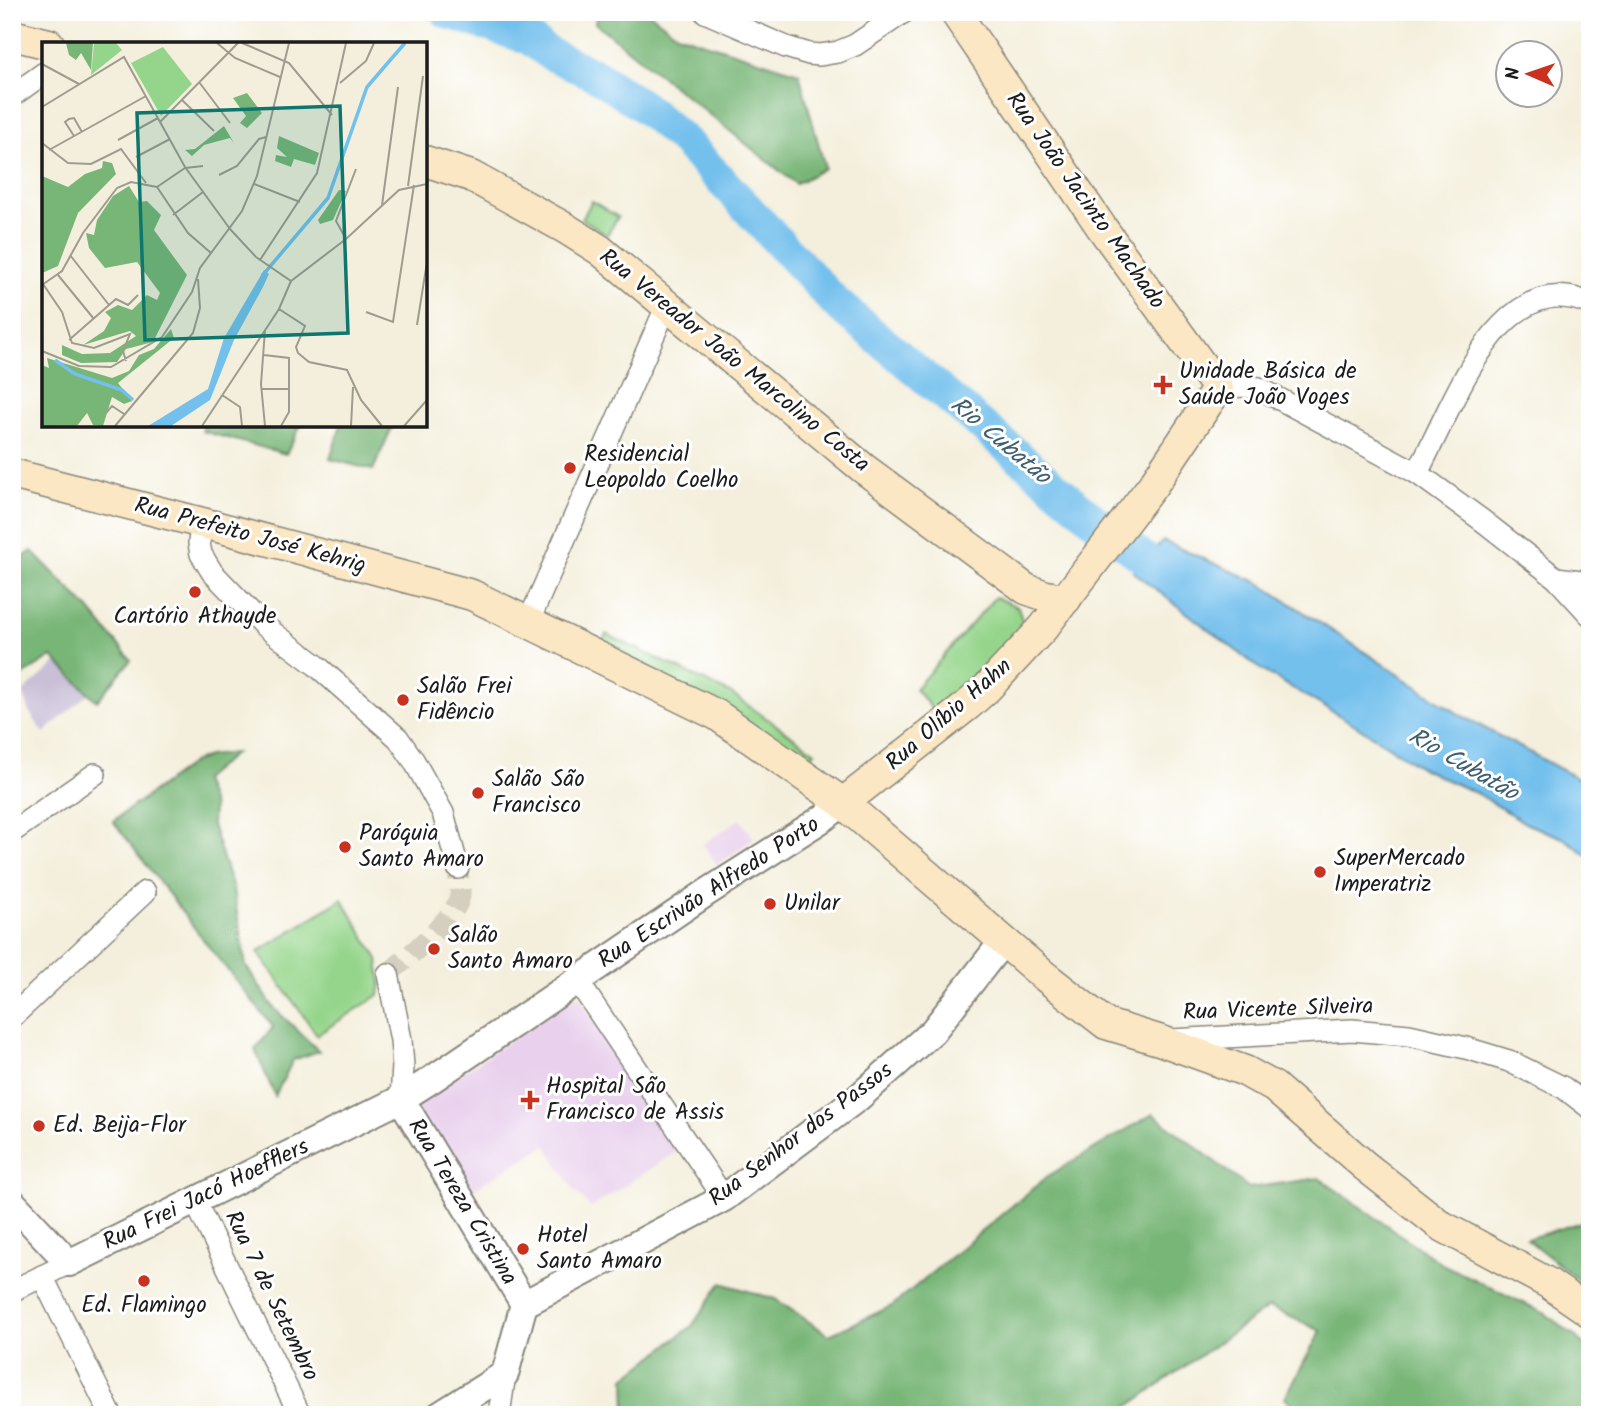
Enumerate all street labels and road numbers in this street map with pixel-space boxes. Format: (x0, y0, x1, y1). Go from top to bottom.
street label: Rua João Jacinto Machado (996, 85, 1174, 317)
street label: Rua Vereador João Marcolino Costa (590, 240, 878, 482)
street label: Rua Prefeito José Kehrig (130, 488, 370, 584)
street label: Rua Olíbio Hahn (878, 650, 1020, 780)
street label: Rua Escrivão Alfredo Porto (591, 808, 827, 978)
street label: Rua Vicente Silveira (1182, 989, 1374, 1031)
street label: Rua Senhor dos Passos (701, 1053, 901, 1216)
street label: Rua Tereza Cristina (398, 1112, 526, 1292)
street label: Rua Frei Jacó Hoefflers (97, 1129, 315, 1261)
street label: Rua 7 de Setembro (214, 1205, 328, 1387)

